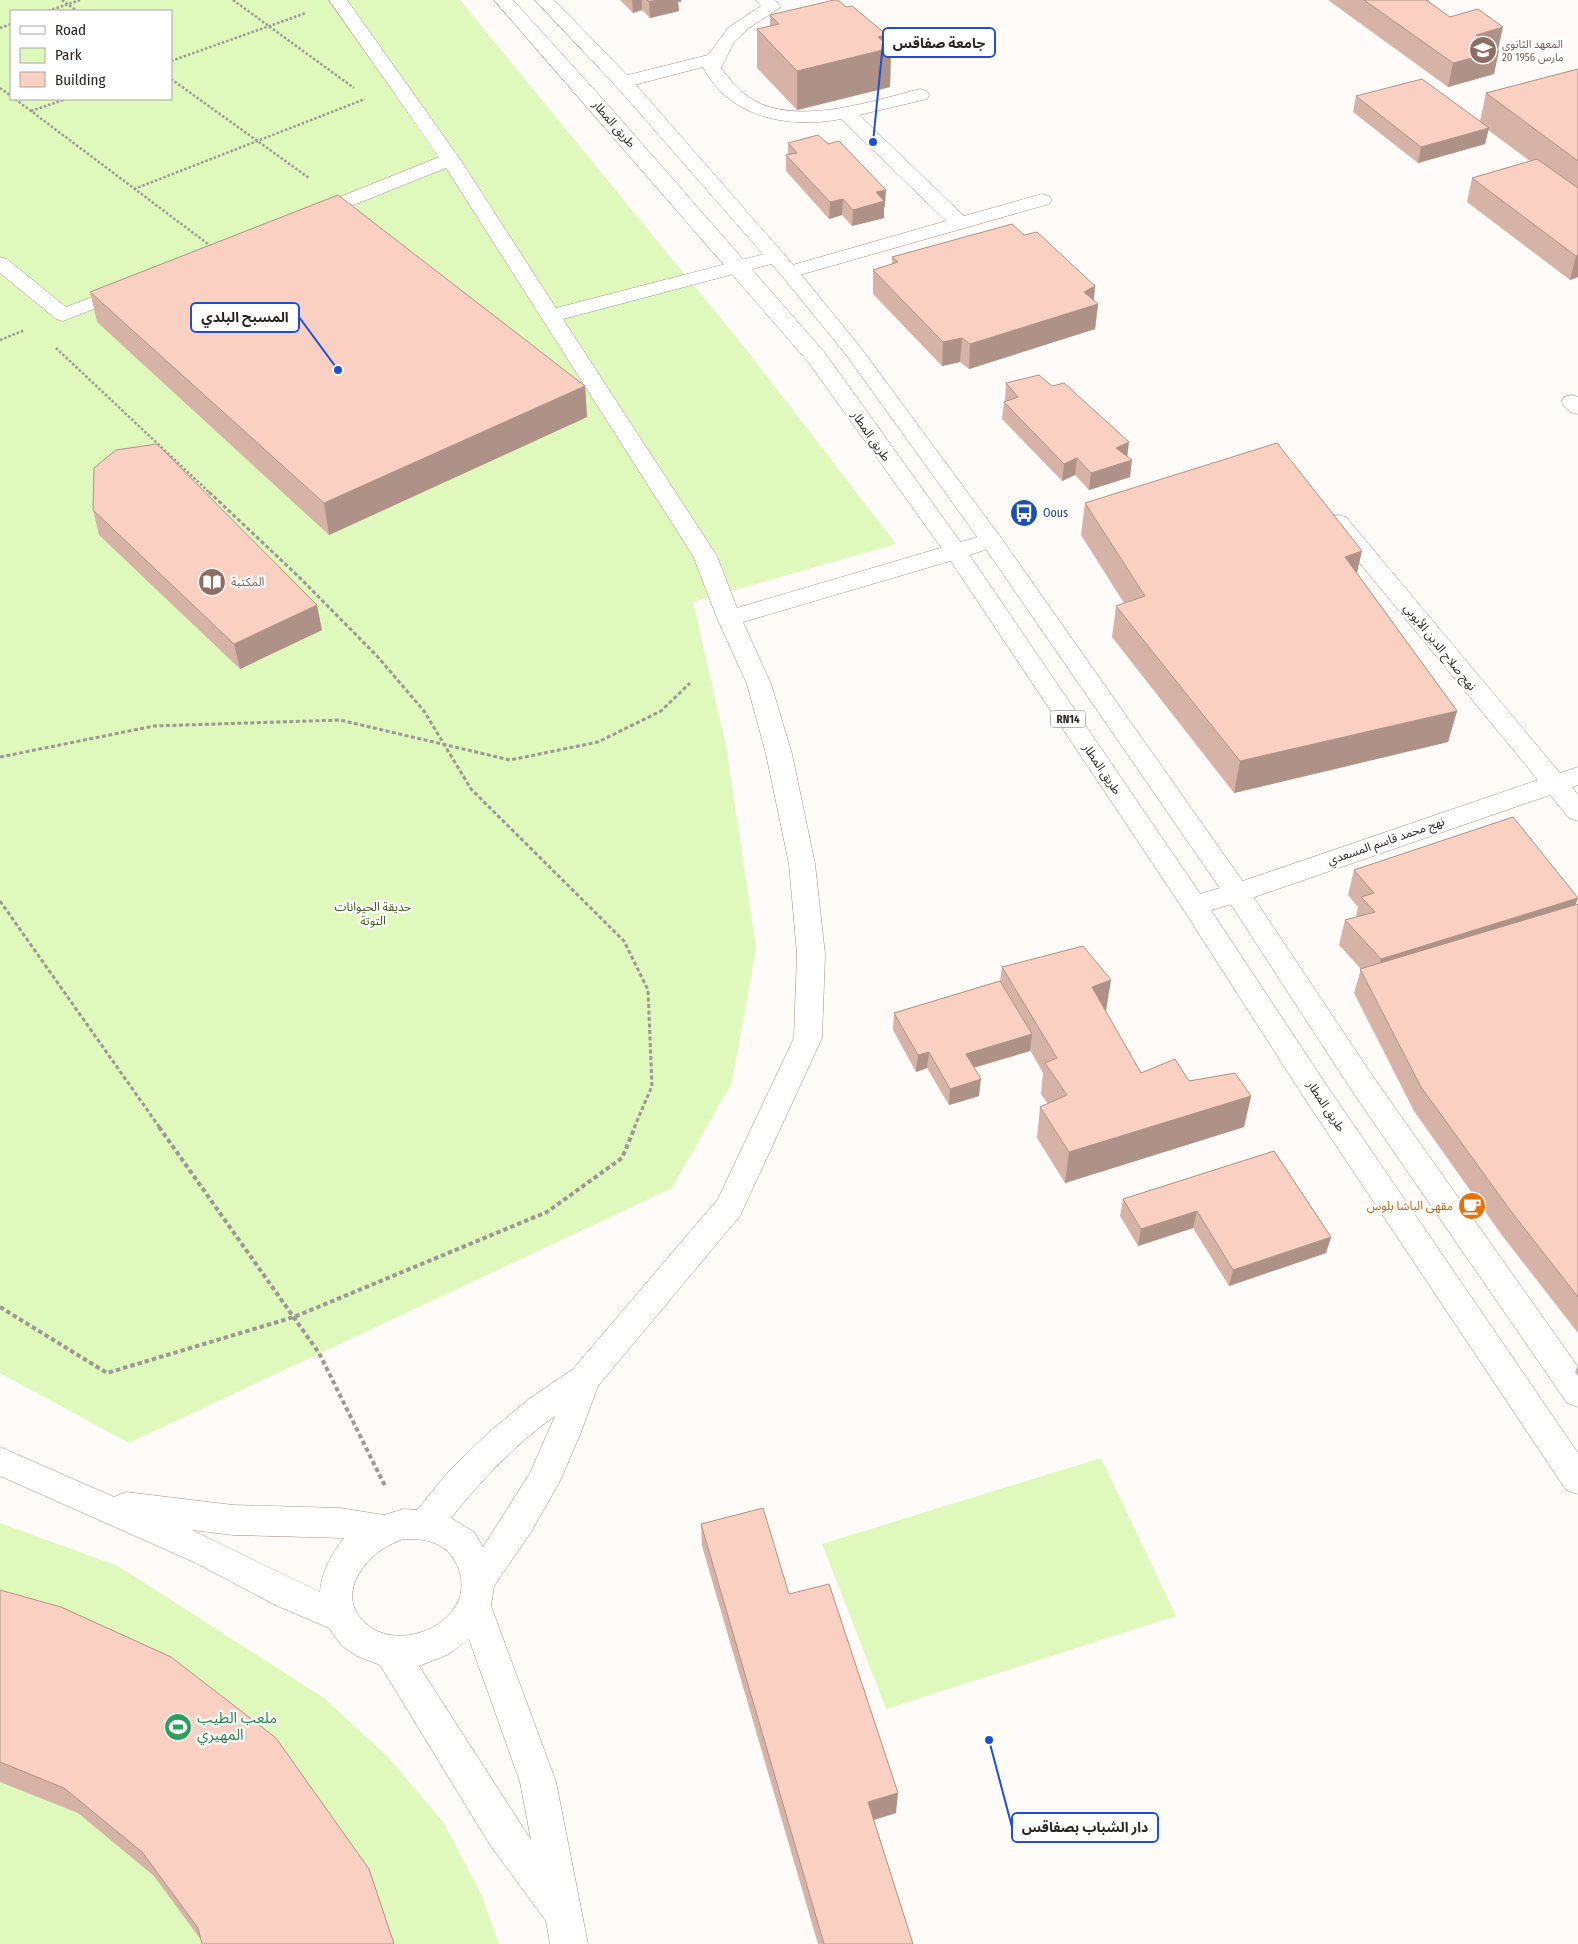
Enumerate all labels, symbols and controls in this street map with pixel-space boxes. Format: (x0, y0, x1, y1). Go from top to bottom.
legend (10, 10, 172, 100)
text: Road (55, 21, 86, 39)
callout: جامعة صفاقس (883, 28, 995, 57)
text: جامعة صفاقس (893, 35, 985, 52)
school or university icon: المعهد الثانوي 20 مارس 1956 (1468, 35, 1498, 65)
place label: المعهد الثانوي 20 مارس 1956 (1502, 38, 1564, 64)
text: Park (55, 46, 82, 64)
text: Building (55, 71, 106, 89)
street label: طريق المطار (588, 97, 638, 151)
callout: المسبح البلدي (191, 303, 299, 332)
text: المسبح البلدي (201, 309, 289, 328)
street label: طريق المطار (847, 407, 893, 464)
bus stop icon: Oous (1009, 498, 1039, 528)
place label: Oous (1043, 506, 1068, 520)
library icon: المكتبة (197, 567, 227, 597)
place label: المكتبة (231, 575, 265, 589)
street label: نهج صلاح الدين الأيوبي (1399, 601, 1479, 695)
road number: RN14 (1050, 711, 1086, 728)
street label: طريق المطار (1079, 740, 1124, 797)
street label: نهج محمد قاسم المسعدي (1326, 814, 1447, 870)
park label: حديقة الحيوانات التوتة (335, 900, 411, 928)
street label: طريق المطار (1303, 1077, 1348, 1134)
cafe icon: مقهى الباشا بلوس (1457, 1191, 1487, 1221)
place label: مقهى الباشا بلوس (1367, 1199, 1453, 1213)
place label: ملعب الطيب المهيري (197, 1709, 277, 1746)
sports icon: ملعب الطيب المهيري (163, 1712, 193, 1742)
callout: دار الشباب بصفاقس (1012, 1813, 1158, 1842)
text: دار الشباب بصفاقس (1022, 1819, 1148, 1836)

